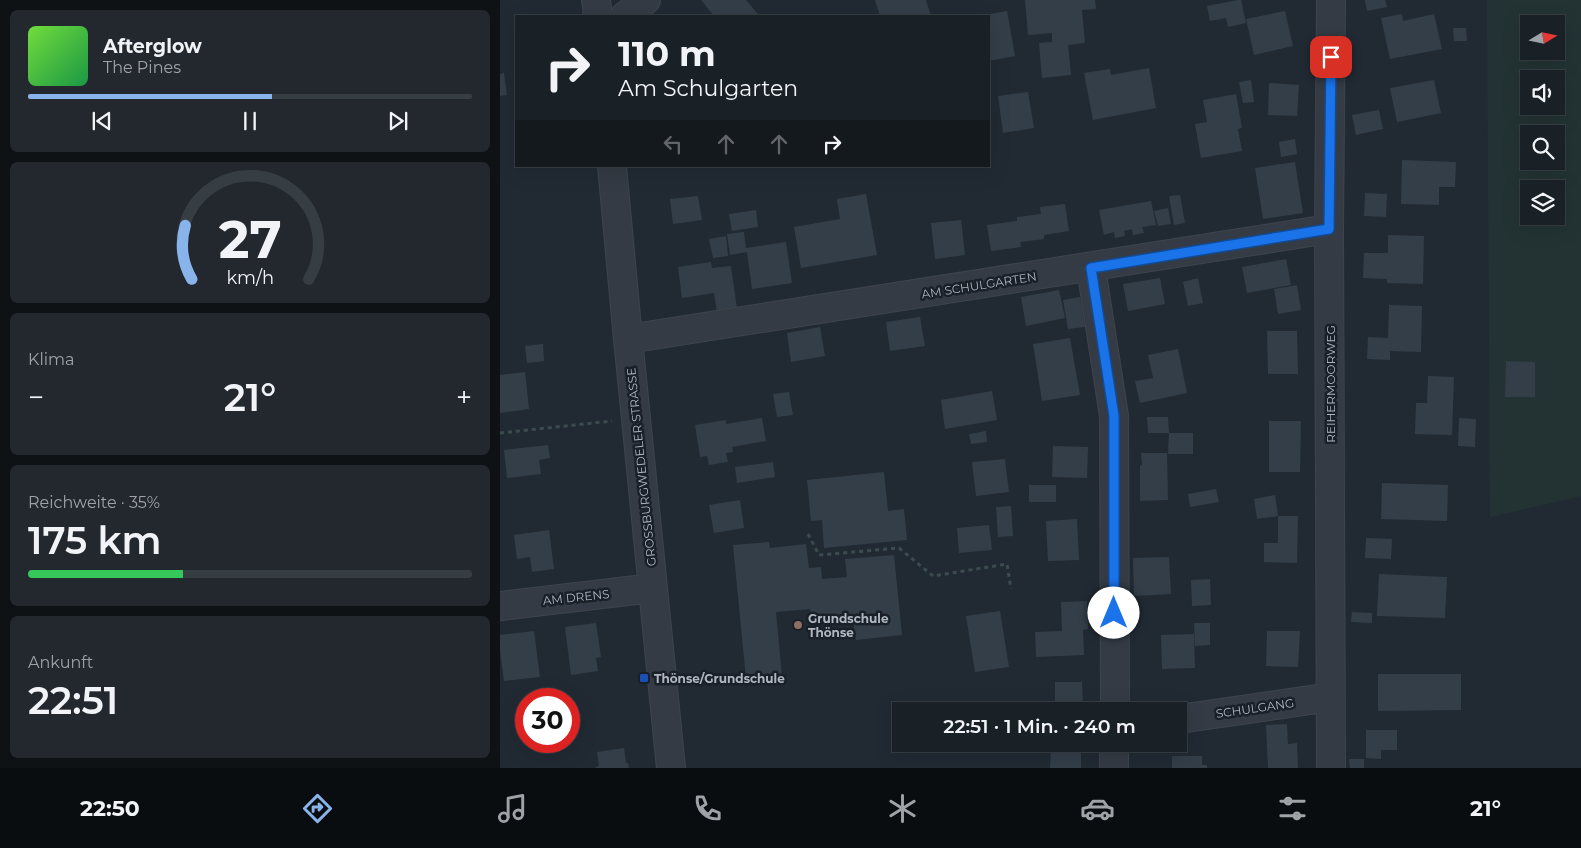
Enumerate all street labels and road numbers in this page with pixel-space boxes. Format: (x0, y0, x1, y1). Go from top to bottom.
street label: AM SCHULGARTEN (920, 268, 1038, 302)
street label: REIHERMOORWEG (1323, 325, 1338, 443)
street label: GROSSBURGWEDELER STRASSE (623, 367, 659, 567)
street label: AM DRENS (542, 586, 610, 608)
street label: SCHULGANG (1215, 695, 1295, 721)

